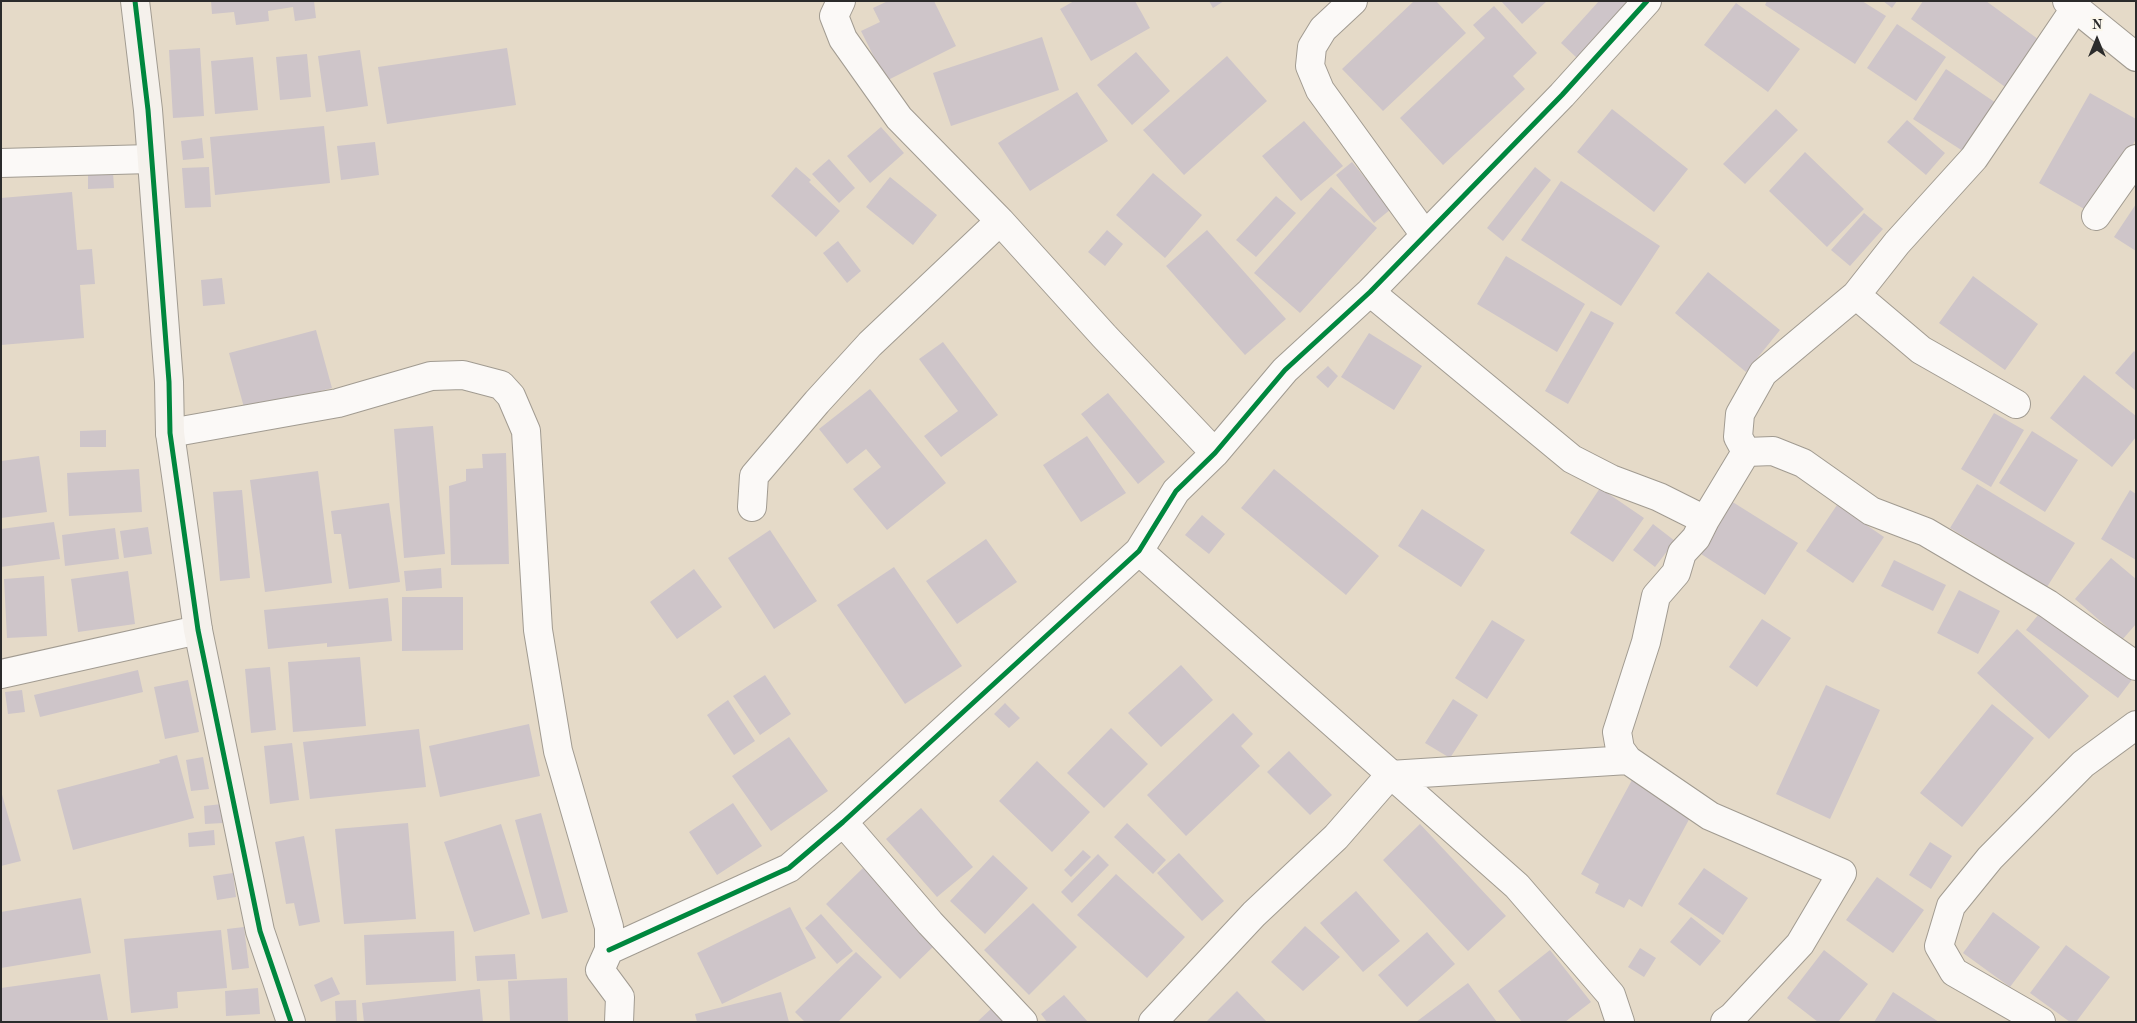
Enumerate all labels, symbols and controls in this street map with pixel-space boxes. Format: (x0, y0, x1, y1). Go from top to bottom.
north arrow (2072, 15, 2122, 65)
text: N (2092, 18, 2102, 32)

